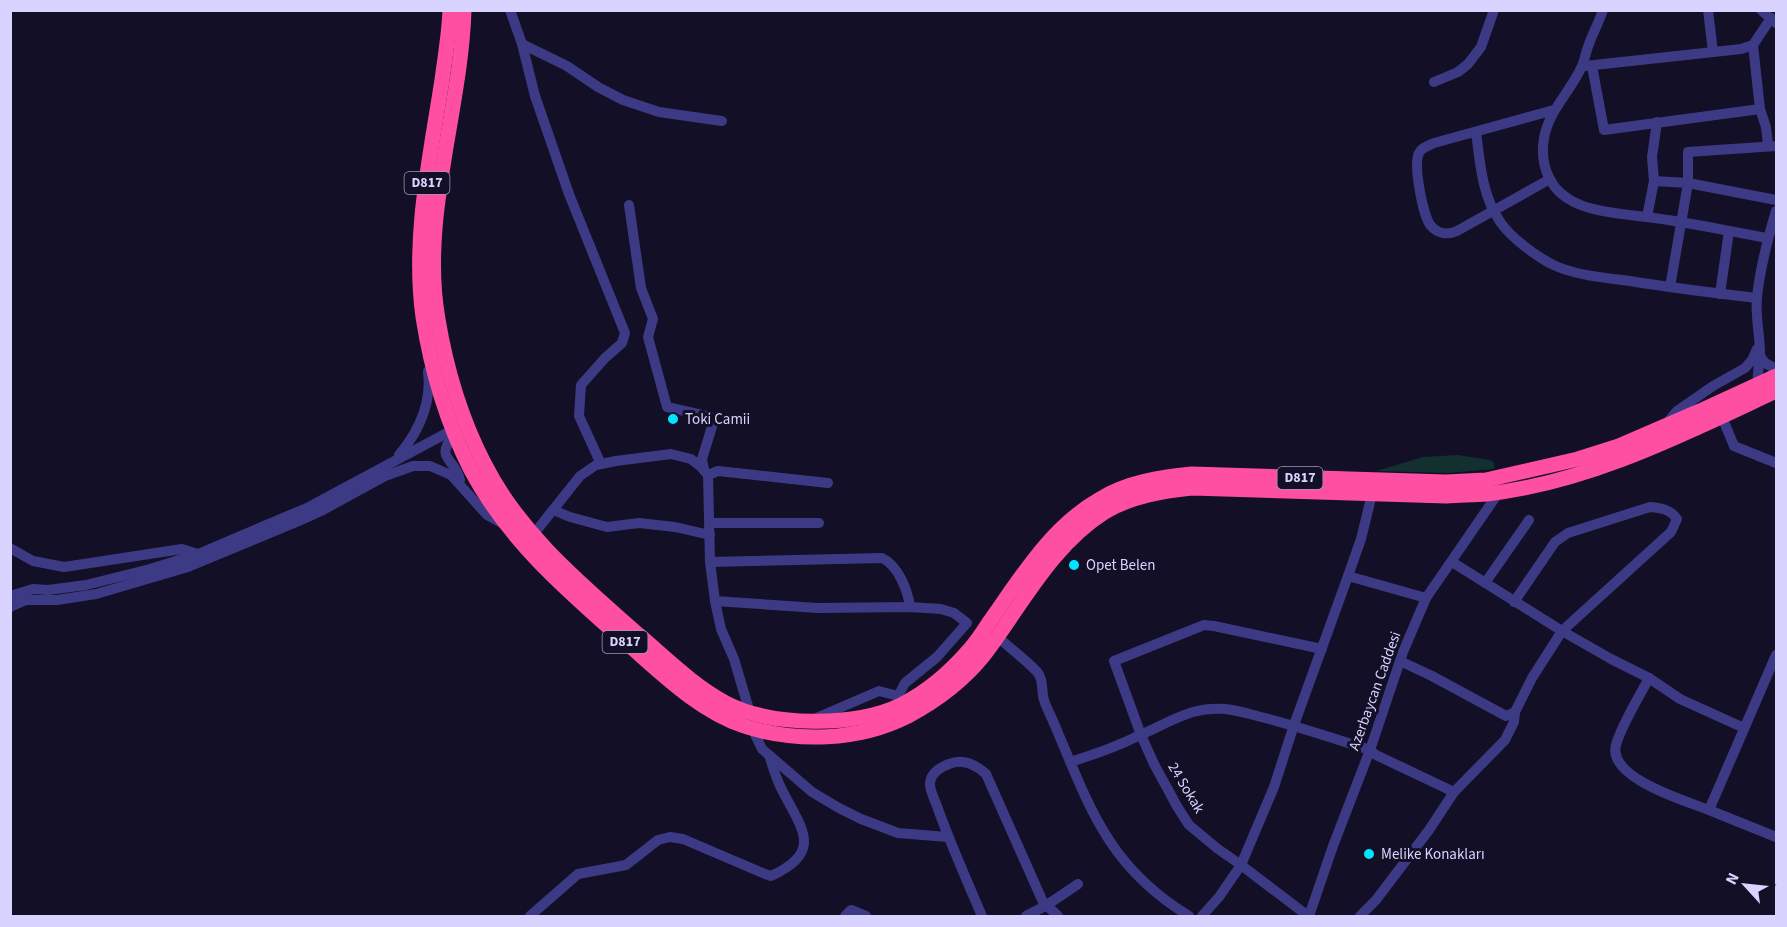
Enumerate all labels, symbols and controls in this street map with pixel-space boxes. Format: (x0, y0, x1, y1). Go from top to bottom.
road number: D817 (404, 172, 450, 194)
place label: Toki Camii (685, 409, 750, 430)
marker: Toki Camii (666, 412, 680, 426)
road number: D817 (1278, 467, 1322, 489)
place label: Opet Belen (1086, 555, 1155, 576)
marker: Opet Belen (1067, 558, 1081, 572)
street label: Azerbaycan Caddesi (1344, 629, 1406, 753)
road number: D817 (602, 631, 648, 653)
street label: 24 Sokak (1162, 758, 1210, 818)
place label: Melike Konakları (1381, 844, 1485, 865)
marker: Melike Konakları (1362, 847, 1376, 861)
north arrow (1715, 855, 1775, 915)
text: N (1720, 869, 1745, 888)

